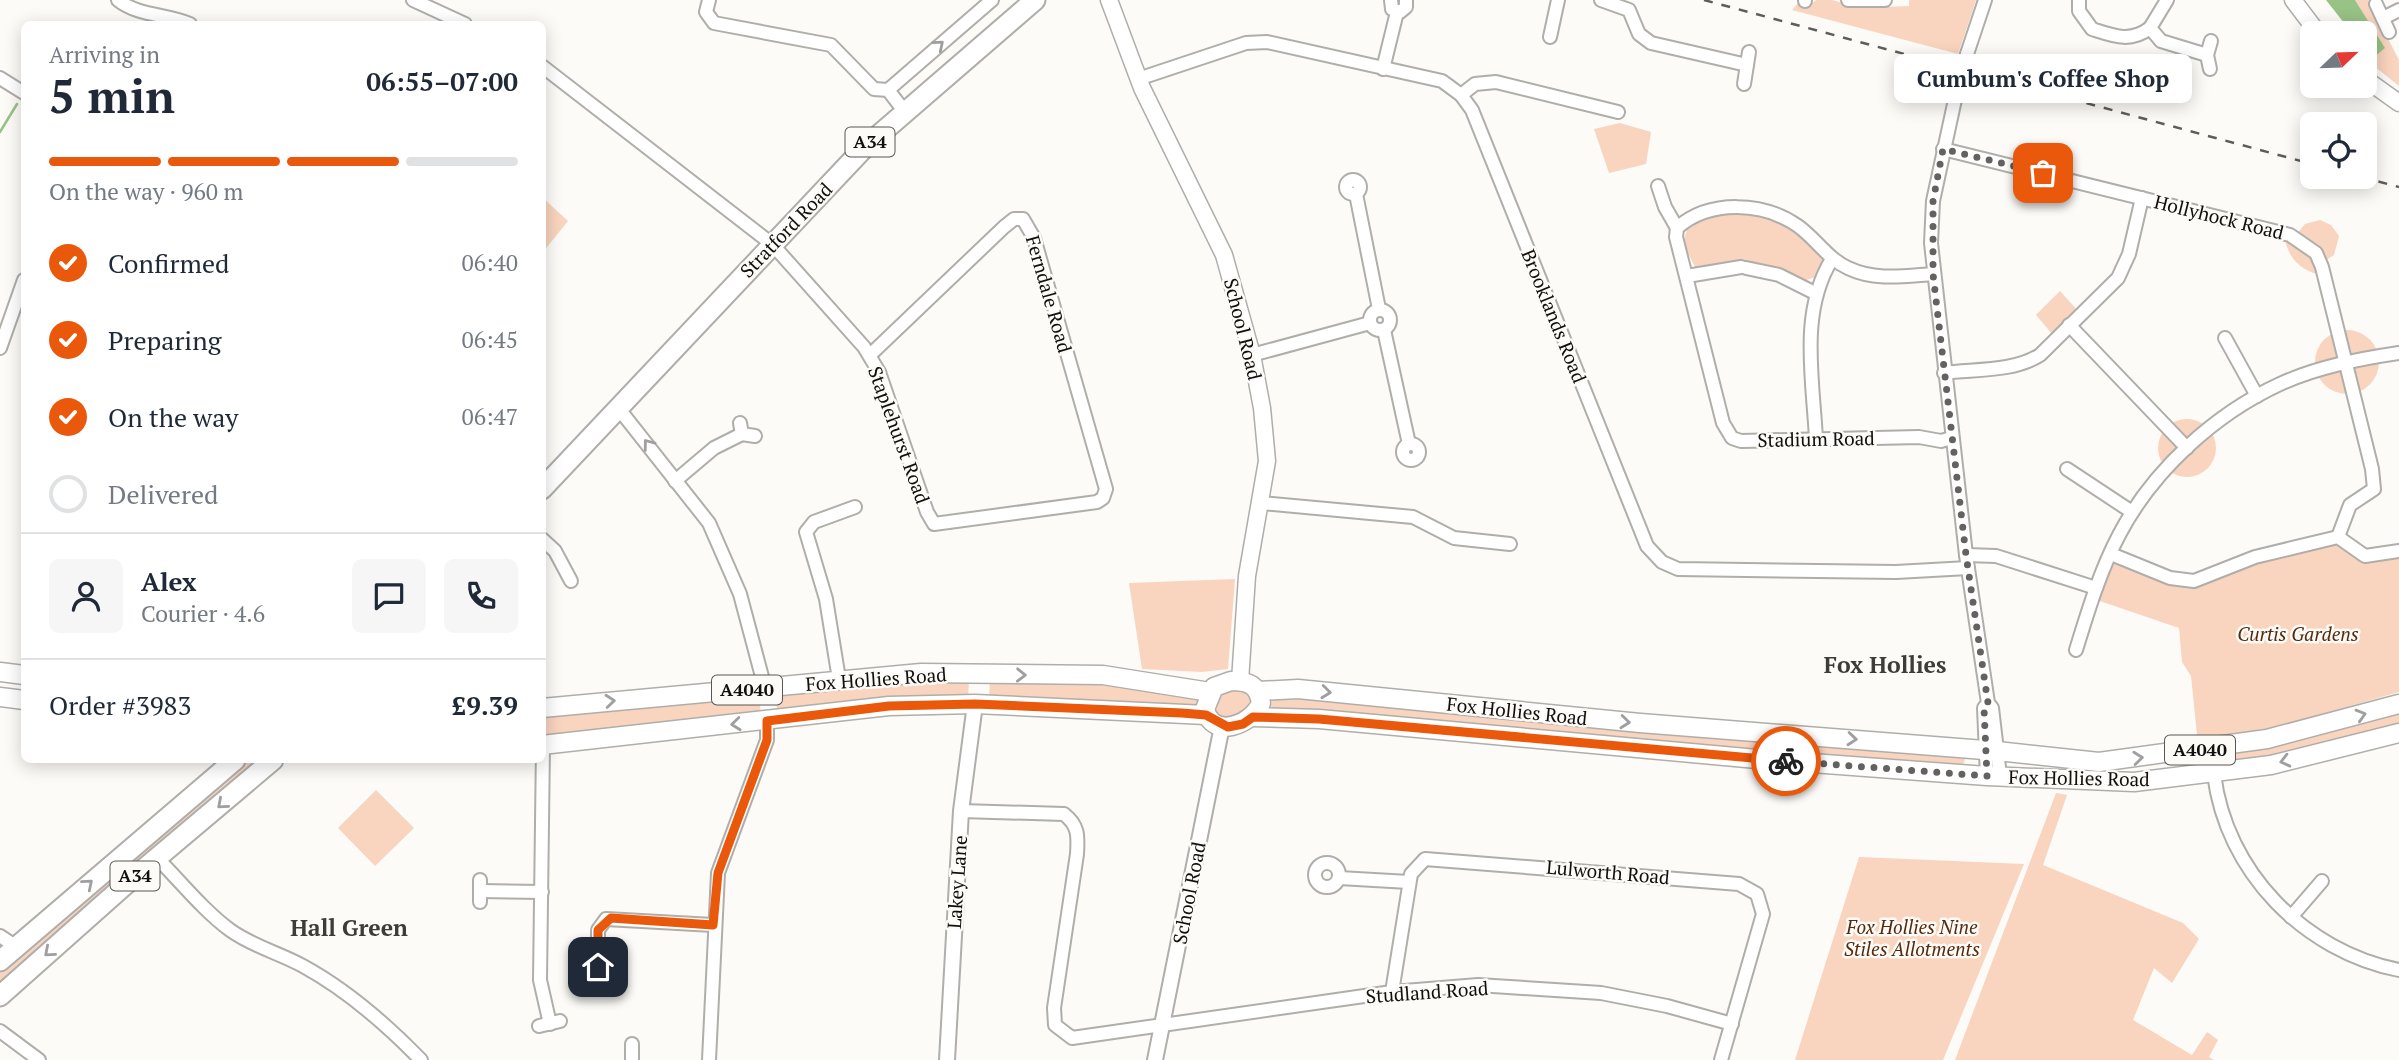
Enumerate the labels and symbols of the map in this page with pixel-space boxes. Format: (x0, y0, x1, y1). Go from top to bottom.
north arrow (2300, 21, 2376, 98)
one-way arrow (931, 41, 944, 53)
callout: Cumbum's Coffee Shop (1894, 54, 2192, 103)
road number: A34 (846, 127, 894, 156)
pin (2013, 143, 2073, 203)
street label: Stratford Road (734, 177, 838, 282)
street label: Hollyhock Road (2152, 188, 2287, 245)
street label: Ferndale Road (1021, 232, 1078, 356)
street label: Brooklands Road (1516, 245, 1593, 387)
street label: School Road (1219, 275, 1268, 383)
street label: Staplehurst Road (863, 363, 936, 507)
street label: Stadium Road (1757, 425, 1875, 452)
one-way arrow (644, 440, 656, 452)
park label: Curtis Gardens (2237, 621, 2359, 646)
district label: Fox Hollies (1824, 649, 1946, 680)
street label: Fox Hollies Road (805, 661, 948, 696)
one-way arrow (1015, 667, 1026, 682)
road number: A4040 (712, 676, 782, 704)
one-way arrow (1321, 684, 1332, 699)
street label: Fox Hollies Road (1445, 691, 1589, 730)
one-way arrow (605, 694, 616, 709)
one-way arrow (2355, 709, 2367, 723)
one-way arrow (1619, 714, 1631, 729)
one-way arrow (730, 716, 741, 731)
courier (1751, 726, 1821, 796)
one-way arrow (1847, 731, 1858, 746)
road number: A4040 (2165, 736, 2235, 764)
one-way arrow (2133, 751, 2144, 766)
one-way arrow (2279, 753, 2291, 767)
street label: Fox Hollies Road (2008, 764, 2150, 791)
one-way arrow (217, 796, 230, 808)
street label: Lakey Lane (941, 834, 972, 930)
street label: School Road (1166, 839, 1211, 946)
street label: Lulworth Road (1545, 854, 1671, 889)
road number: A34 (110, 862, 160, 890)
one-way arrow (81, 879, 93, 892)
district label: Hall Green (290, 912, 408, 943)
park label: Fox Hollies Nine Stiles Allotments (1844, 914, 1980, 961)
pin (568, 937, 628, 997)
one-way arrow (44, 944, 57, 956)
street label: Studland Road (1365, 975, 1490, 1008)

